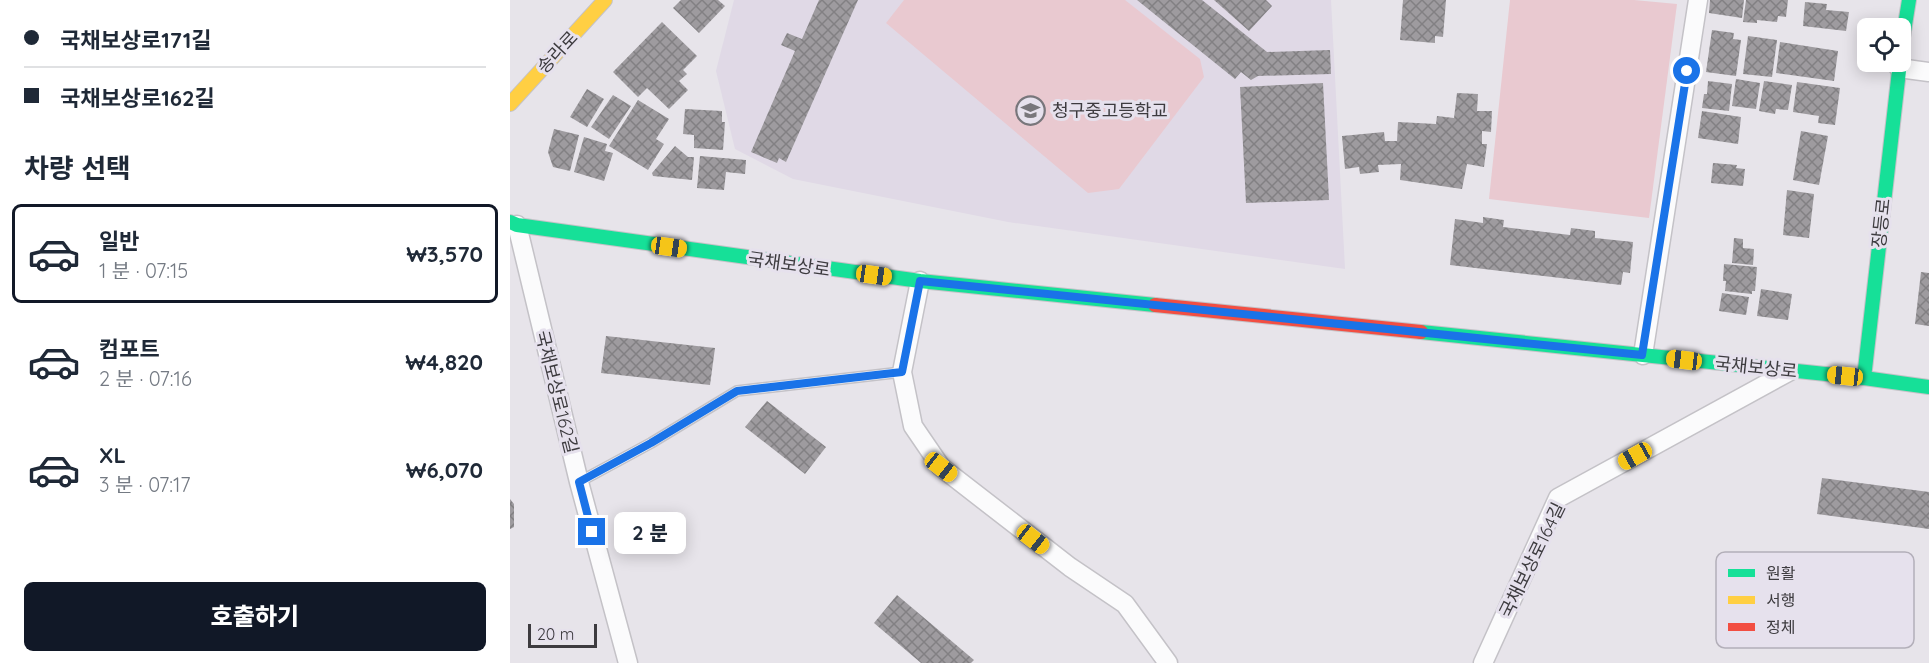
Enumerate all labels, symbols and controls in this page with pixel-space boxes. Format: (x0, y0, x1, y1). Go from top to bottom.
map controls (1857, 18, 1911, 72)
button: locate (1857, 18, 1911, 72)
text: 국채보상로171길 (60, 26, 212, 54)
street label: 송라로 (532, 26, 582, 78)
route start (1673, 57, 1700, 84)
text: 국채보상로162길 (60, 84, 215, 112)
school or university icon: 청구중고등학교 (1015, 94, 1047, 126)
place label: 청구중고등학교 (1052, 99, 1168, 122)
text: 차량 선택 (24, 151, 131, 185)
street label: 장등로 (1867, 197, 1895, 249)
icon: car (27, 227, 81, 281)
text: 일반 (99, 227, 139, 255)
car (650, 236, 688, 258)
text: ₩3,570 (406, 240, 483, 268)
street label: 국채보상로 (746, 247, 832, 281)
text: 1 분 · 07:15 (99, 258, 188, 283)
car (855, 264, 893, 286)
street label: 국채보상로162길 (531, 328, 583, 456)
icon: car (27, 335, 81, 389)
text: 컴포트 (99, 335, 160, 363)
text: ₩4,820 (405, 348, 483, 376)
car (1665, 349, 1703, 371)
street label: 국채보상로 (1714, 351, 1798, 383)
car (1826, 365, 1864, 387)
text: 2 분 · 07:16 (99, 366, 192, 391)
car (1615, 439, 1655, 473)
text: XL (99, 441, 126, 469)
icon: car (27, 443, 81, 497)
car (921, 449, 961, 485)
text: ₩6,070 (406, 456, 483, 484)
text: 3 분 · 07:17 (99, 472, 191, 497)
street label: 국채보상로164길 (1494, 499, 1570, 621)
callout: 2 분 (613, 511, 685, 553)
route end (578, 518, 605, 545)
text: 2 분 (632, 520, 668, 545)
car (1013, 521, 1053, 557)
legend (1716, 552, 1914, 648)
text: 원활 (1766, 563, 1796, 583)
button: 호출하기 (24, 582, 486, 651)
text: 서행 (1766, 590, 1795, 610)
text: 정체 (1766, 617, 1795, 637)
scale bar (528, 621, 597, 648)
text: 20 m (537, 624, 574, 644)

